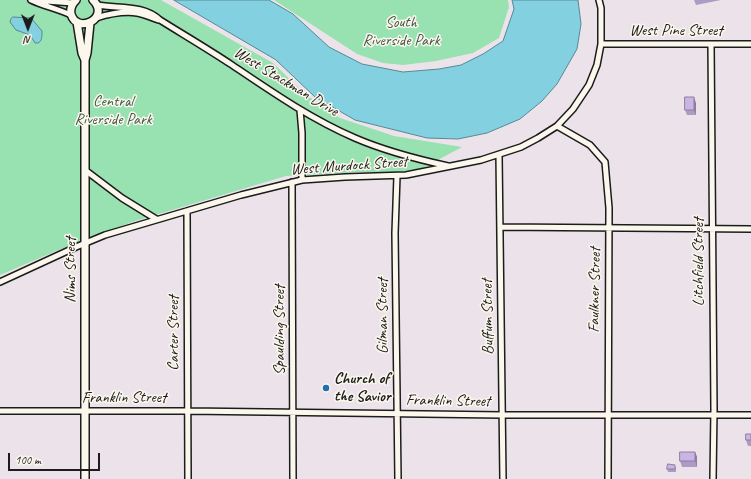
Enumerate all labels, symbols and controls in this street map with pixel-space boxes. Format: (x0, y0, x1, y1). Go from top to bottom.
north arrow (8, 8, 48, 48)
park label: South Riverside Park (362, 13, 440, 51)
street label: West Pine Street (629, 21, 723, 41)
text: N (25, 33, 31, 47)
street label: West Stackman Drive (230, 43, 342, 121)
park label: Central Riverside Park (74, 92, 152, 130)
street label: West Murdock Street (290, 152, 408, 180)
street label: Litchfield Street (689, 218, 709, 306)
street label: Nims Street (61, 237, 81, 303)
street label: Faulkner Street (585, 247, 605, 333)
street label: Gilman Street (373, 278, 393, 354)
street label: Buffum Street (478, 279, 498, 355)
street label: Spaulding Street (270, 285, 290, 375)
street label: Carter Street (164, 295, 184, 371)
place label: Church of the Savior (334, 369, 390, 407)
marker: Church of the Savior (321, 383, 331, 393)
street label: Franklin Street (82, 388, 166, 408)
street label: Franklin Street (406, 391, 490, 411)
scale bar (10, 445, 102, 471)
text: 100 m (15, 452, 41, 468)

